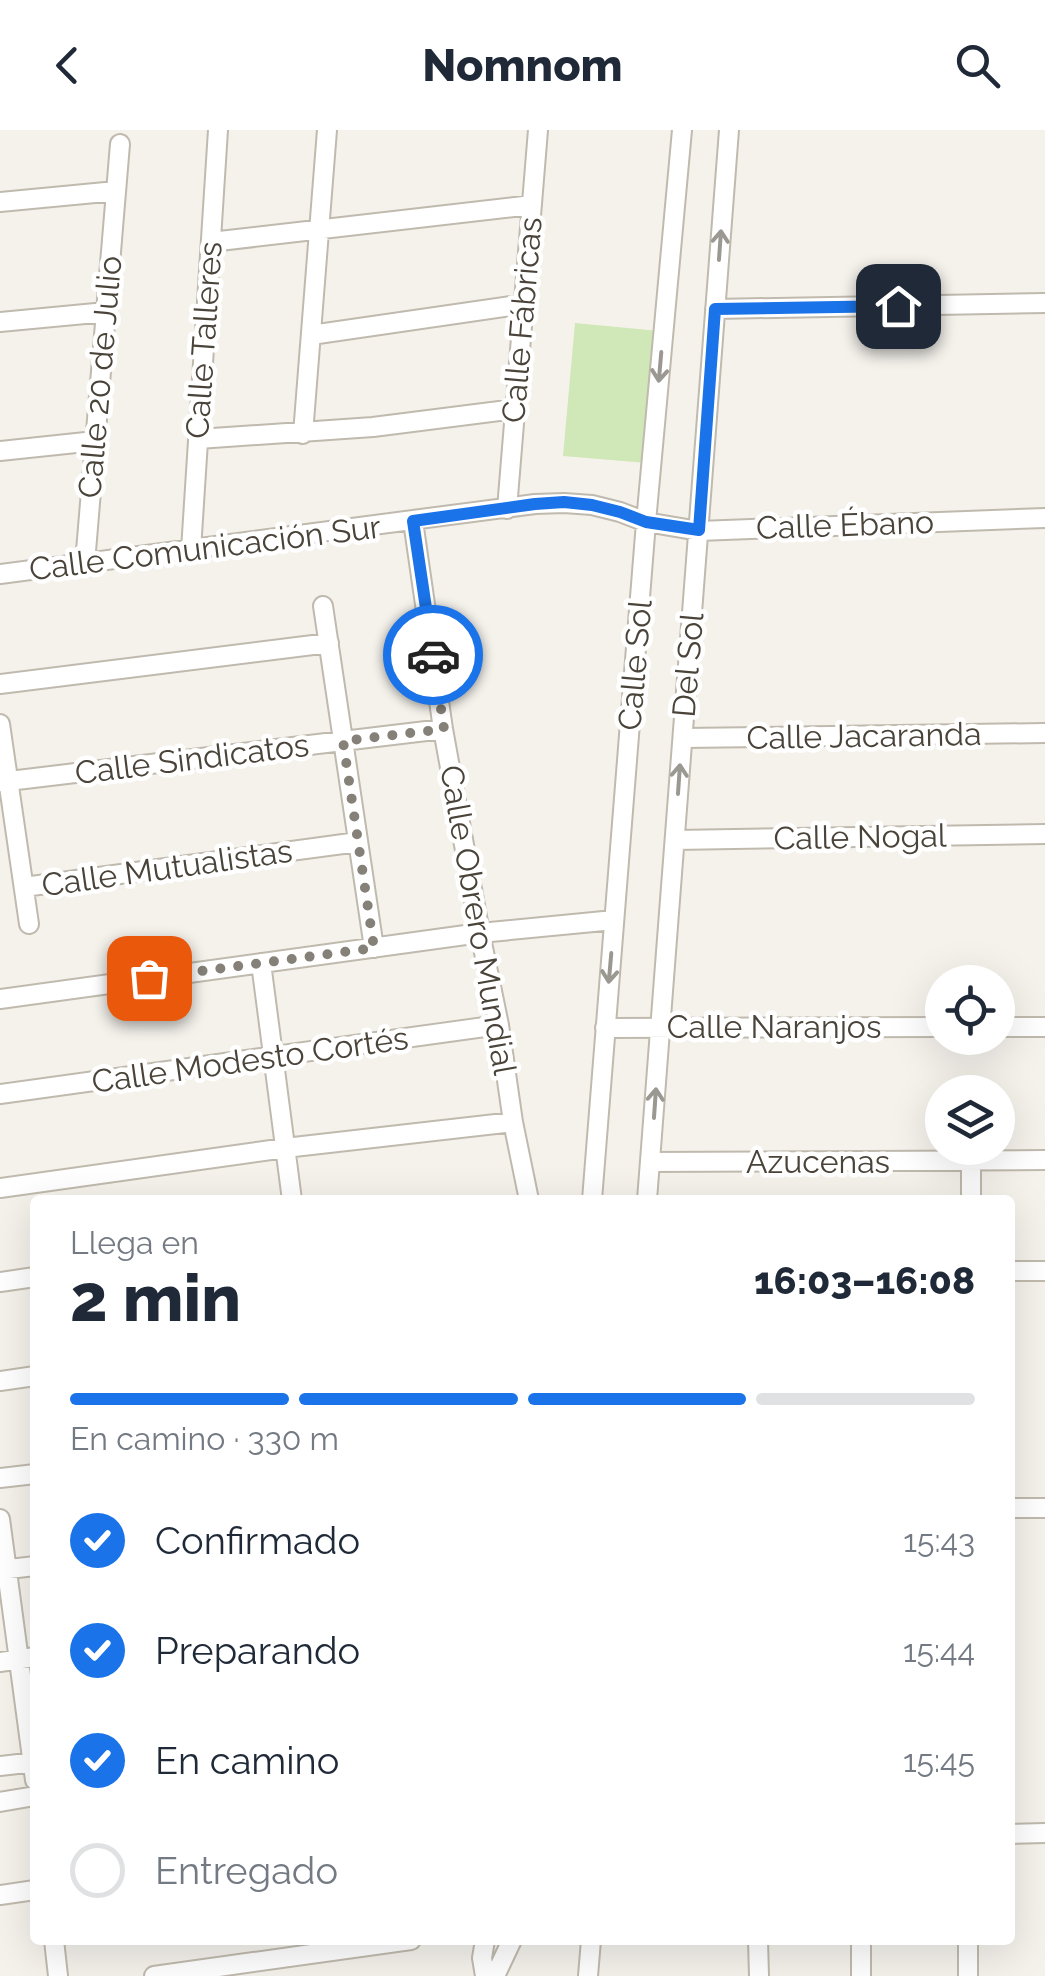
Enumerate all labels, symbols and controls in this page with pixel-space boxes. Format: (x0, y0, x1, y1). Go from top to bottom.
icon: back (40, 38, 95, 93)
icon: search (950, 38, 1005, 93)
text: Nomnom (422, 39, 623, 92)
street label: Calle Fábricas (494, 216, 549, 424)
one-way arrow (711, 230, 730, 262)
street label: Calle Talleres (178, 240, 229, 440)
street label: Calle 20 de Julio (70, 254, 129, 500)
pin (856, 264, 941, 349)
icon: home (871, 279, 926, 334)
one-way arrow (651, 350, 670, 382)
street label: Calle Ébano (755, 503, 935, 546)
street label: Calle Comunicación Sur (27, 508, 383, 587)
street label: Calle Sol (610, 598, 659, 732)
courier (383, 605, 483, 705)
street label: Del Sol (665, 611, 711, 719)
icon: car (406, 628, 461, 683)
street label: Calle Jacaranda (746, 715, 982, 756)
street label: Calle Sindicatos (73, 726, 311, 791)
street label: Calle Obrero Mundial (433, 762, 524, 1078)
one-way arrow (670, 763, 689, 795)
street label: Calle Nogal (773, 816, 947, 857)
street label: Calle Mutualistas (39, 832, 295, 903)
pin (107, 936, 192, 1021)
icon: bag (122, 951, 177, 1006)
one-way arrow (601, 951, 620, 983)
map controls (925, 965, 1015, 1165)
button: locate (925, 965, 1015, 1055)
street label: Calle Naranjos (667, 1008, 881, 1045)
street label: Calle Modesto Cortés (89, 1019, 411, 1100)
button: layers (925, 1075, 1015, 1165)
one-way arrow (645, 1087, 664, 1119)
street label: Azucenas (746, 1143, 890, 1180)
text: Llega en (70, 1224, 199, 1261)
text: 16:03–16:08 (754, 1258, 975, 1303)
text: 2 min (70, 1260, 241, 1336)
text: En camino · 330 m (70, 1420, 339, 1457)
icon: check (70, 1513, 125, 1568)
text: Confirmado (155, 1518, 360, 1563)
text: 15:43 (903, 1522, 975, 1559)
icon: check (70, 1623, 125, 1678)
text: Preparando (155, 1628, 360, 1673)
text: 15:44 (903, 1632, 975, 1669)
icon: check (70, 1733, 125, 1788)
text: En camino (155, 1738, 339, 1783)
text: 15:45 (903, 1742, 975, 1779)
text: Entregado (155, 1848, 338, 1893)

